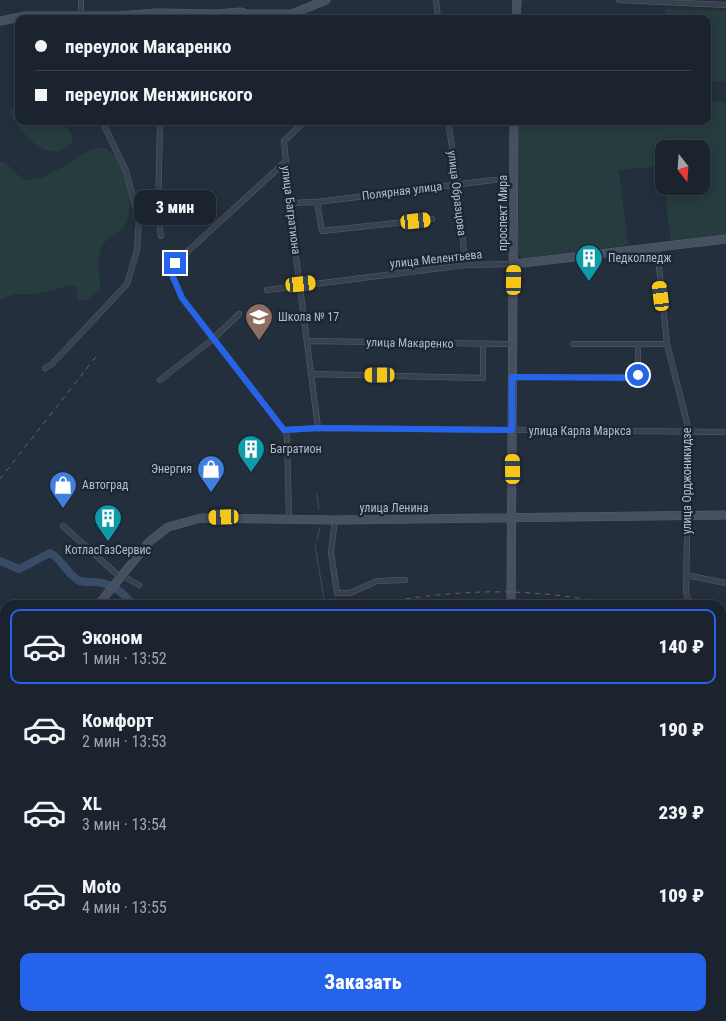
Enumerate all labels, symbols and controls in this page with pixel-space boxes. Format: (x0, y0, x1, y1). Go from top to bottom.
text: переулок Макаренко (65, 35, 231, 58)
text: переулок Менжинского (65, 83, 253, 106)
north arrow (655, 140, 710, 195)
map controls (655, 140, 710, 195)
street label: улица Образцова (445, 150, 469, 237)
street label: улица Багратиона (279, 165, 303, 255)
street label: проспект Мира (496, 175, 510, 251)
street label: Полярная улица (361, 179, 443, 203)
callout: 3 мин (134, 190, 216, 226)
text: 3 мин (156, 198, 194, 217)
car (400, 212, 431, 230)
building icon: Педколледж (574, 243, 604, 282)
street label: улица Мелентьева (389, 247, 483, 271)
place label: Педколледж (608, 251, 671, 265)
route end (164, 252, 186, 274)
car (506, 265, 521, 295)
car (285, 275, 316, 293)
car (651, 280, 670, 312)
school or university icon: Школа № 17 (244, 302, 274, 341)
place label: Школа № 17 (278, 310, 339, 324)
street label: улица Макаренко (366, 335, 454, 351)
route start (627, 364, 649, 386)
car (365, 368, 395, 383)
street label: улица Карла Маркса (529, 424, 631, 438)
street label: улица Орджоникидзе (680, 427, 694, 534)
building icon: Багратион (236, 434, 266, 473)
place label: Багратион (270, 442, 322, 456)
shop icon: Энергия (196, 454, 226, 493)
car (505, 454, 520, 484)
place label: Энергия (151, 462, 192, 476)
shop icon: Автоград (48, 470, 78, 509)
place label: Автоград (82, 478, 129, 492)
street label: улица Ленина (360, 501, 429, 515)
building icon: КотласГазСервис (93, 503, 123, 542)
car (208, 509, 239, 525)
place label: КотласГазСервис (65, 543, 152, 557)
icon: car (22, 624, 67, 669)
text: Эконом (82, 626, 143, 649)
text: 140 ₽ (659, 635, 704, 658)
text: 1 мин · 13:52 (82, 649, 167, 668)
icon: car (22, 707, 67, 752)
text: Комфорт (82, 709, 154, 732)
text: 190 ₽ (659, 718, 704, 741)
text: 2 мин · 13:53 (82, 732, 167, 751)
icon: car (22, 790, 67, 835)
text: XL (82, 792, 102, 815)
text: 239 ₽ (659, 801, 704, 824)
text: 3 мин · 13:54 (82, 815, 167, 834)
icon: car (22, 873, 67, 918)
text: Moto (82, 875, 121, 898)
text: 109 ₽ (659, 884, 704, 907)
text: 4 мин · 13:55 (82, 898, 167, 917)
button: Заказать (20, 953, 706, 1011)

